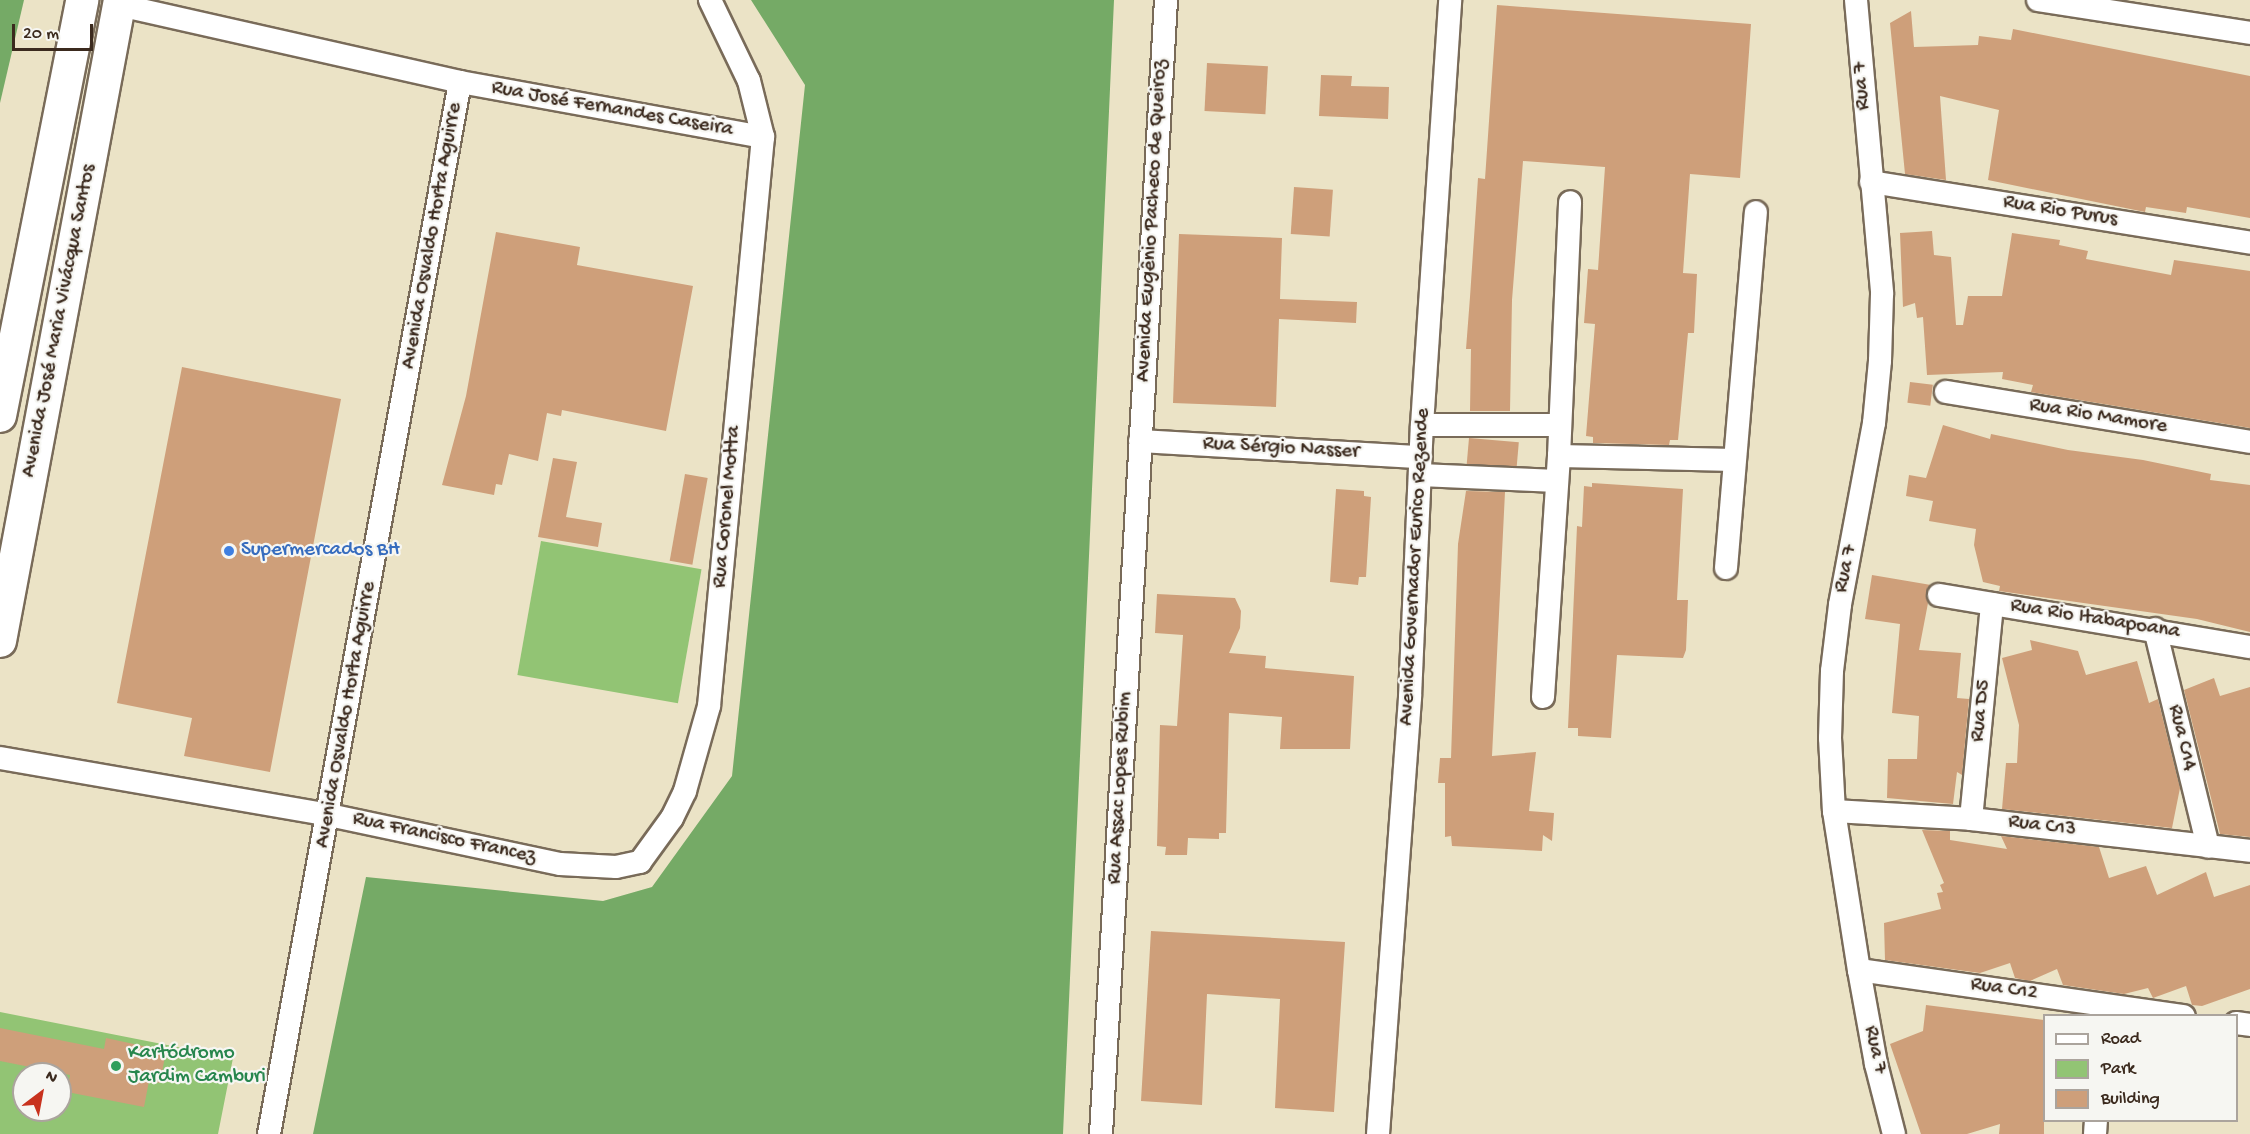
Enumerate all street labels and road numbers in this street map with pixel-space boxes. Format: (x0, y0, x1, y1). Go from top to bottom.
street label: Avenida Eugênio Pacheco de Queiroz (1132, 59, 1174, 383)
street label: Rua 7 (1849, 61, 1877, 111)
street label: Rua José Fernandes Caseira (489, 76, 735, 144)
street label: Avenida Osvaldo Horta Aguirre (397, 101, 469, 371)
street label: Avenida José Maria Vivácqua Santos (17, 162, 103, 480)
street label: Rua Rio Purus (2001, 191, 2119, 233)
street label: Rua Rio Mamore (2027, 394, 2169, 440)
street label: Avenida Governador Eurico Rezende (1395, 408, 1437, 726)
street label: Rua Coronel Motta (708, 425, 748, 589)
street label: Rua Sérgio Nasser (1202, 432, 1360, 466)
street label: Rua 7 (1830, 543, 1864, 595)
street label: Avenida Osvaldo Horta Aguirre (311, 580, 383, 850)
street label: Rua Rio Itabapoana (2008, 594, 2182, 646)
street label: Rua D5 (1966, 679, 1998, 743)
street label: Rua Assac Lopes Rubim (1103, 691, 1139, 885)
street label: Rua C14 (2161, 702, 2201, 774)
street label: Rua Francisco Francez (350, 807, 538, 871)
street label: Rua C13 (2007, 810, 2077, 844)
street label: Rua C12 (1969, 973, 2039, 1007)
street label: Rua 7 (1857, 1024, 1891, 1076)

